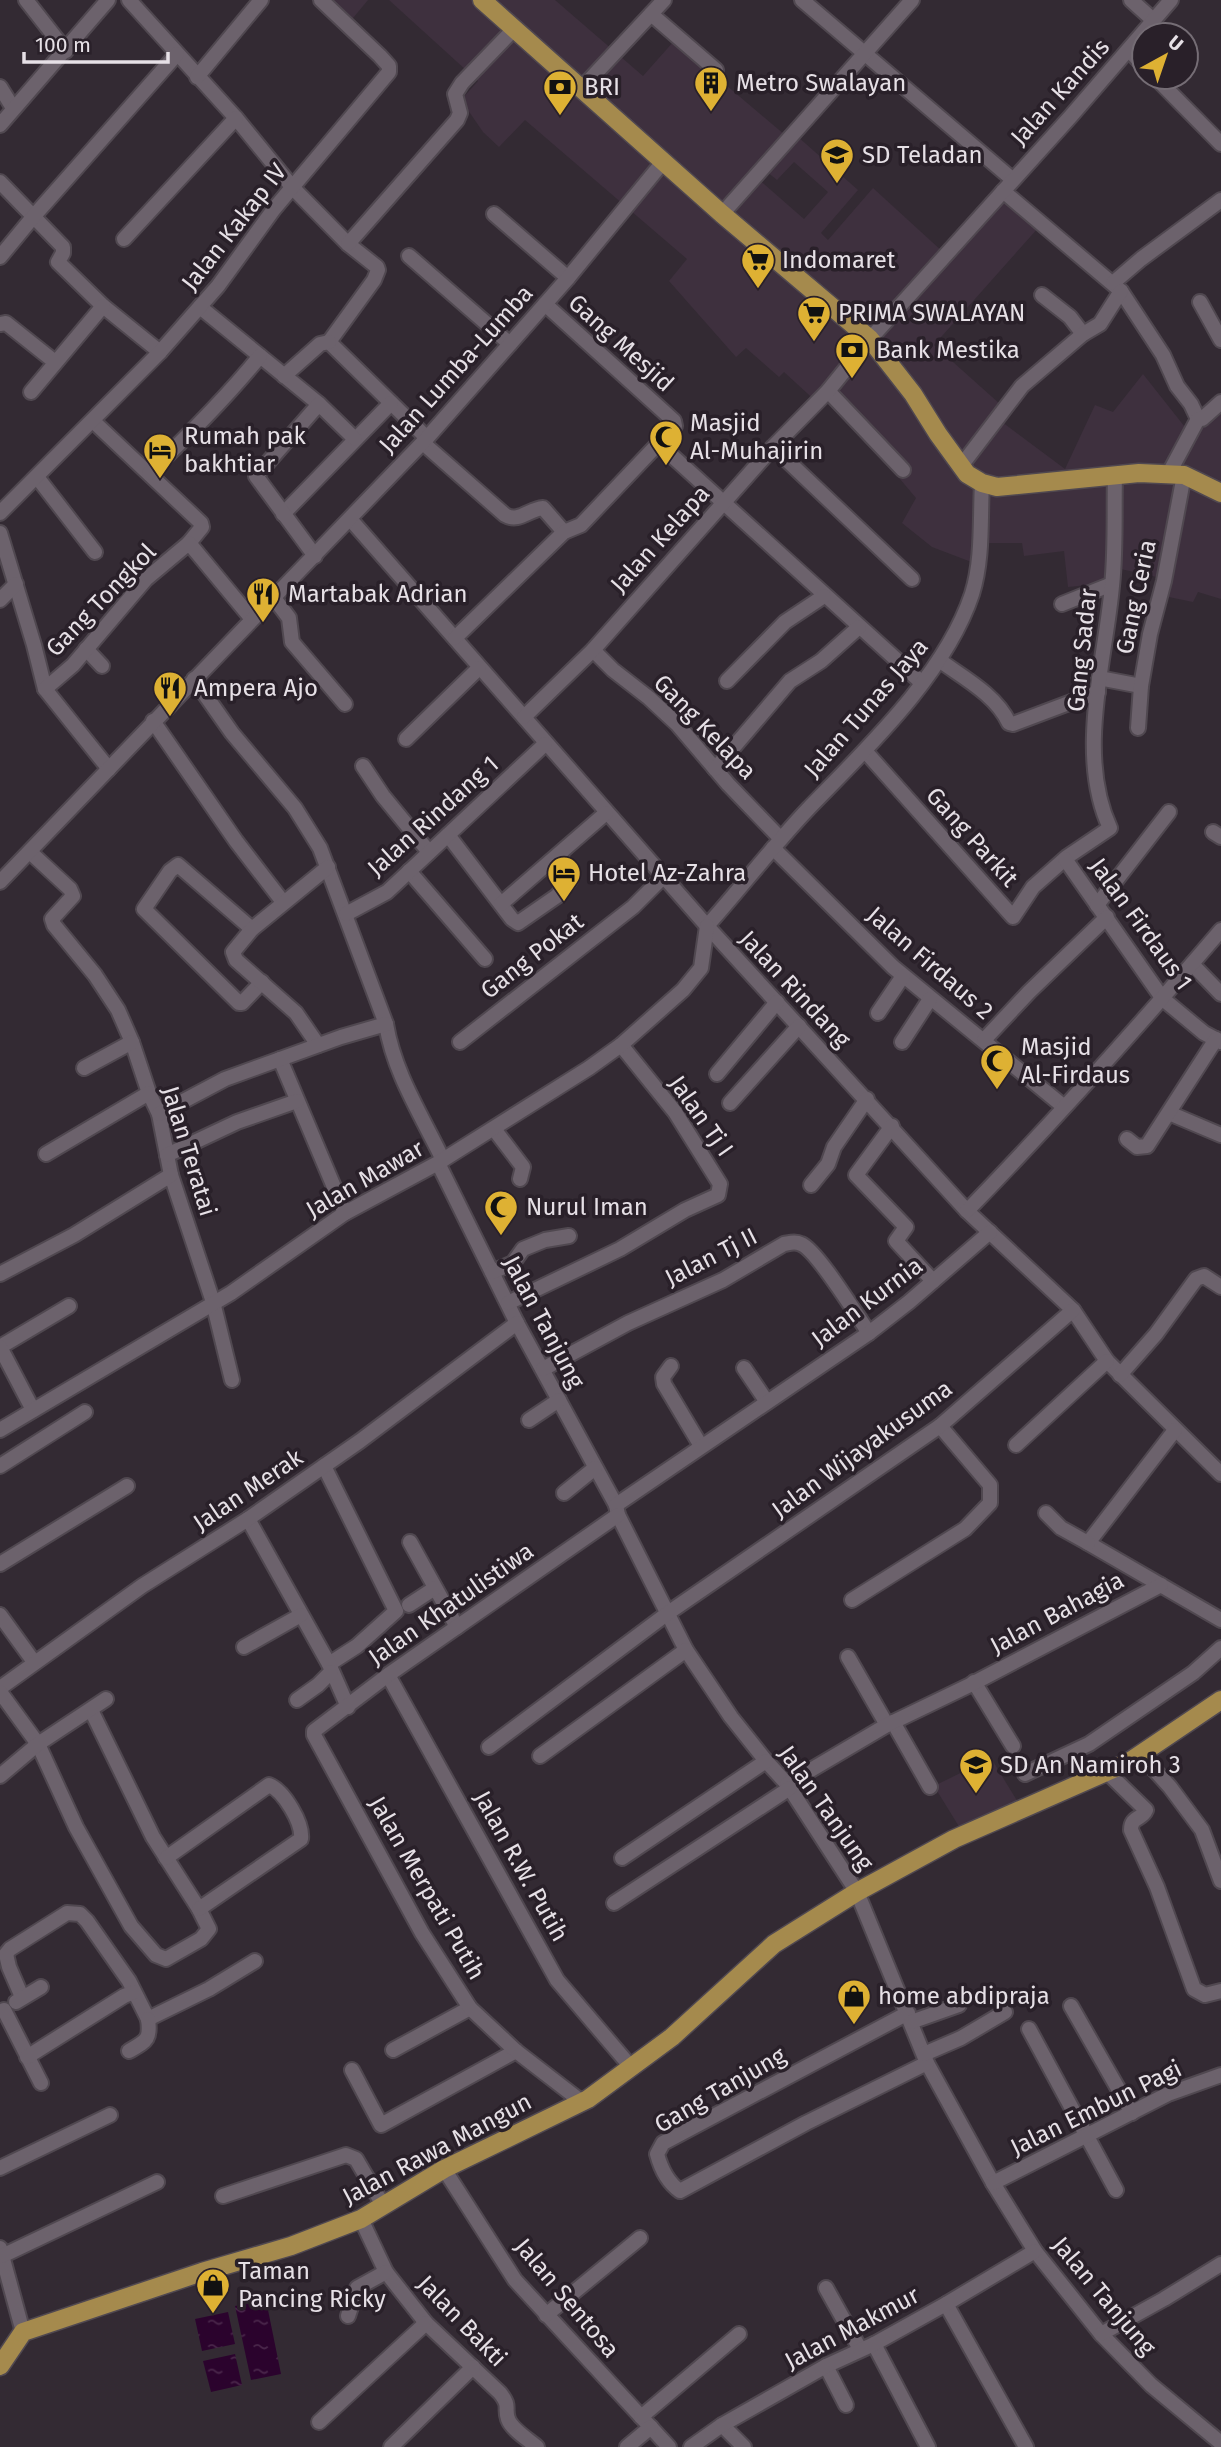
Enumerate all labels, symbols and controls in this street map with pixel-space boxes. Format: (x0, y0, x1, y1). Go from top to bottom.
scale bar (24, 21, 168, 65)
north arrow (1130, 21, 1200, 91)
text: U (1163, 31, 1188, 56)
text: 100 m (35, 32, 91, 58)
street label: Jalan Kandis (1005, 33, 1115, 151)
building icon: Metro Swalayan (692, 64, 730, 113)
bank icon: BRI (541, 68, 579, 117)
place label: Metro Swalayan (736, 69, 906, 97)
place label: BRI (584, 73, 620, 101)
school or university icon: SD Teladan (818, 136, 856, 185)
place label: SD Teladan (862, 141, 983, 169)
street label: Jalan Kakap IV (176, 157, 293, 296)
supermarket icon: Indomaret (739, 241, 777, 290)
place label: Indomaret (782, 246, 896, 274)
street label: Jalan Lumba-Lumba (373, 279, 539, 459)
street label: Gang Mesjid (563, 288, 679, 398)
supermarket icon: PRIMA SWALAYAN (795, 294, 833, 343)
place label: PRIMA SWALAYAN (838, 299, 1025, 327)
bank icon: Bank Mestika (833, 331, 871, 380)
place label: Bank Mestika (876, 336, 1020, 364)
place label: Masjid Al-Muhajirin (690, 409, 823, 465)
mosque icon: Masjid Al-Muhajirin (647, 418, 685, 467)
place label: Rumah pak bakhtiar (184, 422, 307, 478)
hotel icon: Rumah pak bakhtiar (141, 431, 179, 480)
street label: Jalan Kelapa (605, 480, 715, 598)
street label: Gang Ceria (1110, 537, 1162, 657)
street label: Gang Tongkol (40, 538, 162, 662)
restaurant icon: Martabak Adrian (244, 575, 282, 624)
place label: Martabak Adrian (288, 580, 468, 608)
street label: Gang Sadar (1062, 586, 1102, 713)
street label: Jalan Tunas Jaya (798, 633, 934, 783)
restaurant icon: Ampera Ajo (151, 669, 189, 718)
street label: Gang Kelapa (648, 669, 762, 785)
place label: Ampera Ajo (194, 674, 318, 702)
street label: Jalan Rindang 1 (362, 750, 504, 882)
street label: Gang Parkit (920, 782, 1024, 893)
street label: Jalan Firdaus 1 (1084, 853, 1198, 995)
hotel icon: Hotel Az-Zahra (545, 854, 583, 903)
place label: Hotel Az-Zahra (588, 859, 746, 887)
street label: Jalan Firdaus 2 (861, 901, 999, 1025)
street label: Gang Pokat (475, 907, 589, 1005)
street label: Jalan Rindang (734, 925, 857, 1054)
place label: Masjid Al-Firdaus (1021, 1033, 1130, 1089)
mosque icon: Masjid Al-Firdaus (978, 1042, 1016, 1091)
street label: Jalan Tj I (663, 1070, 739, 1162)
street label: Jalan Teratai (156, 1083, 222, 1219)
street label: Jalan Mawar (301, 1134, 430, 1224)
mosque icon: Nurul Iman (482, 1188, 520, 1237)
place label: Nurul Iman (526, 1193, 648, 1221)
street label: Jalan Tj II (660, 1222, 762, 1292)
street label: Jalan Tanjung (497, 1251, 591, 1394)
street label: Jalan Kurnia (806, 1251, 928, 1353)
street label: Jalan Wijayakusuma (766, 1374, 958, 1524)
street label: Jalan Merak (188, 1443, 309, 1537)
street label: Jalan Khatulistiwa (363, 1537, 539, 1671)
street label: Jalan Bahagia (985, 1566, 1129, 1660)
street label: Jalan Tanjung (773, 1740, 880, 1876)
school or university icon: SD An Namiroh 3 (957, 1746, 995, 1795)
place label: SD An Namiroh 3 (1000, 1751, 1181, 1779)
street label: Jalan R.W. Putih (468, 1786, 574, 1946)
street label: Jalan Merpati Putih (363, 1791, 491, 1985)
shop icon: home abdipraja (835, 1977, 873, 2026)
place label: home abdipraja (878, 1982, 1050, 2010)
street label: Gang Tanjung (649, 2041, 791, 2139)
street label: Jalan Embun Pagi (1006, 2054, 1186, 2162)
street label: Jalan Rawa Mangun (338, 2087, 536, 2211)
street label: Jalan Tanjung (1046, 2231, 1162, 2361)
street label: Jalan Sentosa (509, 2233, 625, 2363)
place label: Taman Pancing Ricky (238, 2257, 386, 2313)
shop icon: Taman Pancing Ricky (194, 2266, 232, 2315)
street label: Jalan Bakti (412, 2270, 512, 2372)
street label: Jalan Makmur (780, 2280, 925, 2375)

